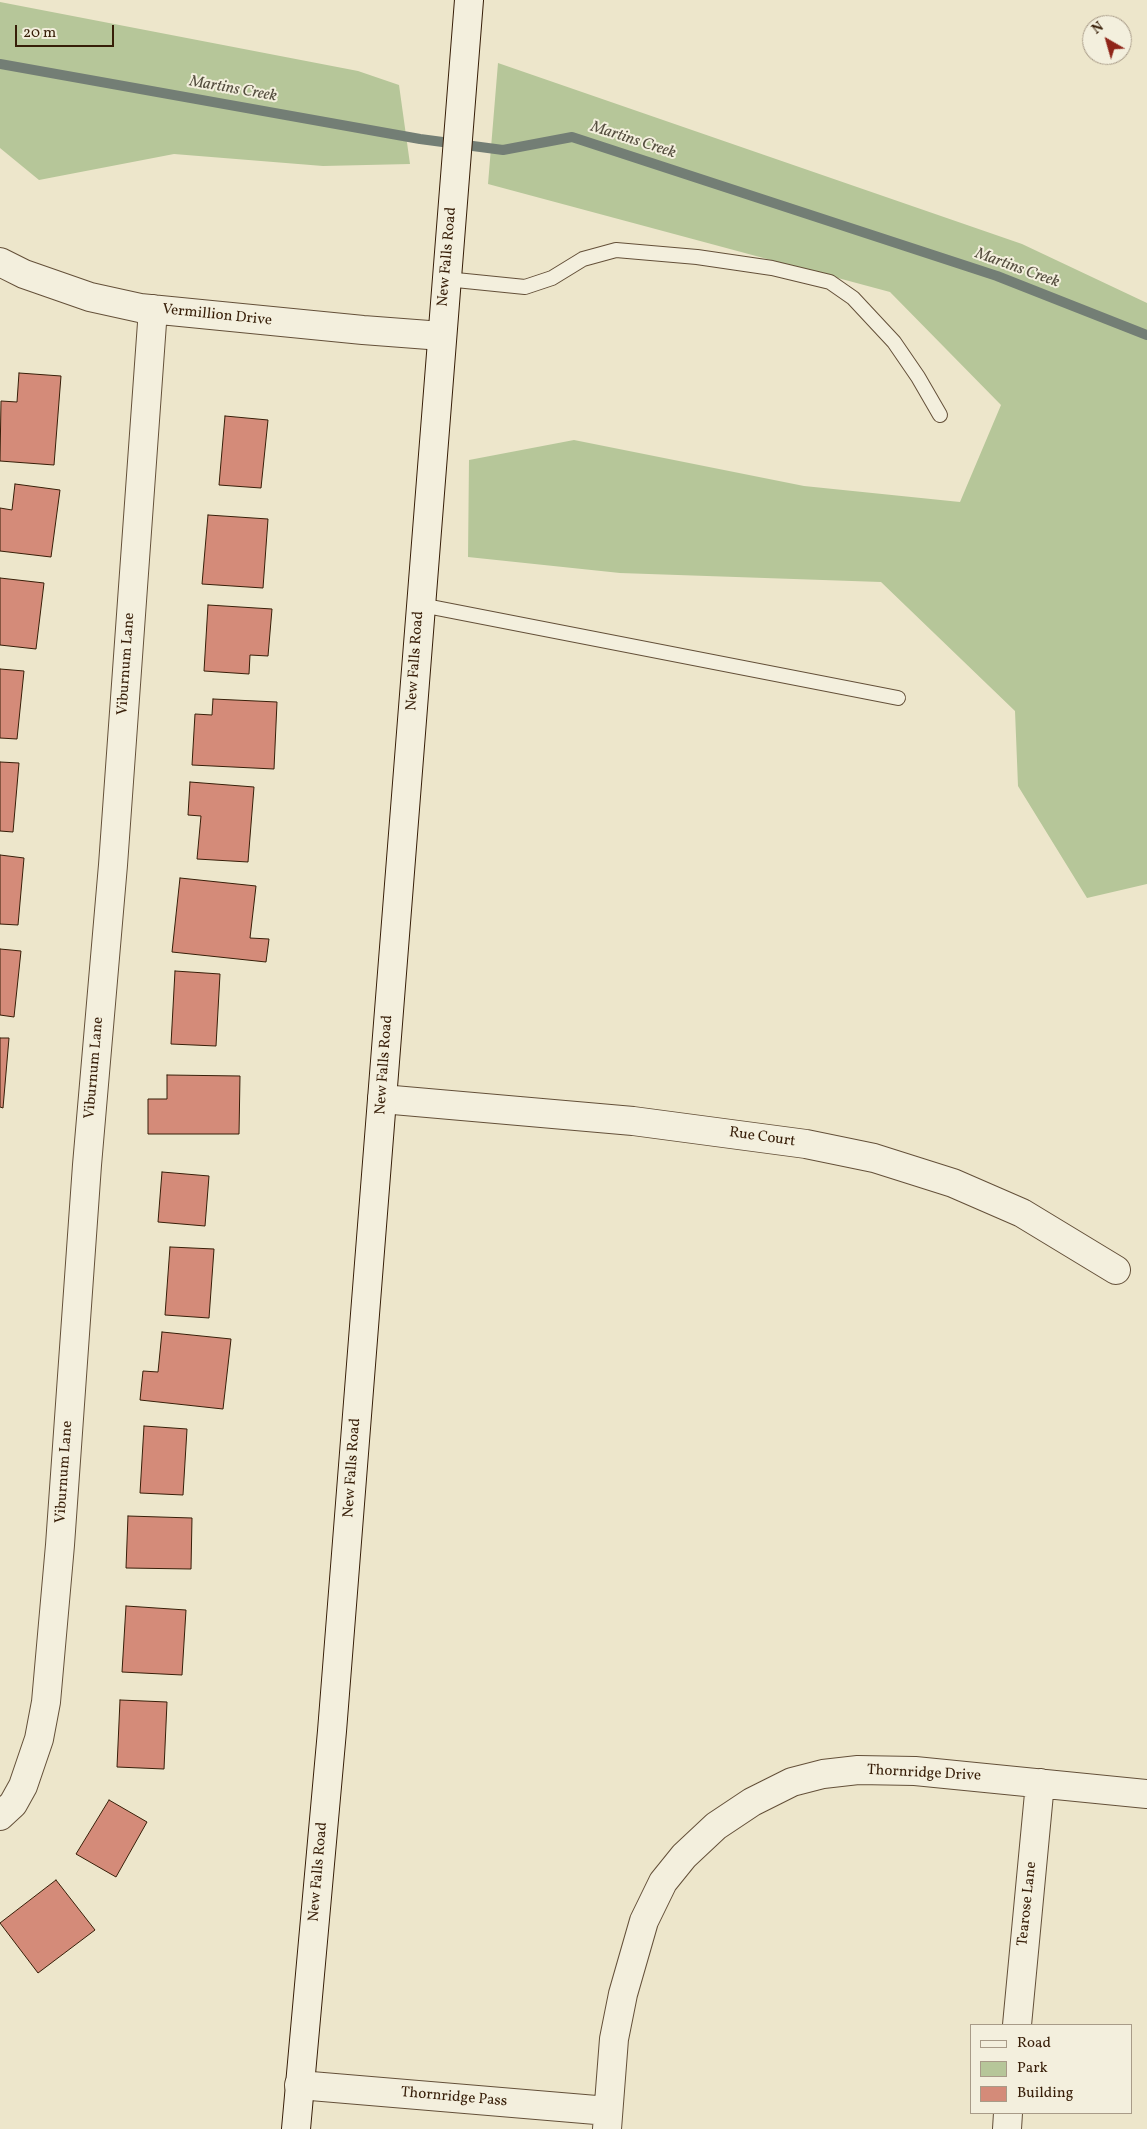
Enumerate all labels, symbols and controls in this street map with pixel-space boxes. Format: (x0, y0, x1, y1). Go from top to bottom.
scale bar (18, 15, 116, 47)
north arrow (1082, 15, 1132, 65)
text: N (1088, 18, 1108, 39)
text: 20 m (23, 23, 56, 44)
water label: Martins Creek (188, 73, 278, 107)
water label: Martins Creek (588, 118, 678, 164)
street label: New Falls Road (435, 206, 461, 308)
water label: Martins Creek (972, 245, 1062, 293)
street label: Vermillion Drive (161, 301, 273, 331)
street label: New Falls Road (404, 610, 428, 712)
street label: Viburnum Lane (114, 612, 140, 716)
street label: New Falls Road (373, 1014, 397, 1116)
street label: Viburnum Lane (82, 1016, 108, 1120)
street label: Rue Court (728, 1124, 796, 1152)
street label: New Falls Road (341, 1417, 365, 1519)
street label: Viburnum Lane (52, 1420, 78, 1524)
street label: Thornridge Drive (866, 1762, 982, 1786)
street label: New Falls Road (306, 1821, 332, 1923)
street label: Tearose Lane (1015, 1861, 1041, 1947)
legend (970, 2024, 1132, 2114)
text: Road (1017, 2033, 1051, 2054)
text: Park (1017, 2058, 1048, 2079)
text: Building (1017, 2083, 1073, 2104)
street label: Thornridge Pass (400, 2084, 508, 2112)

